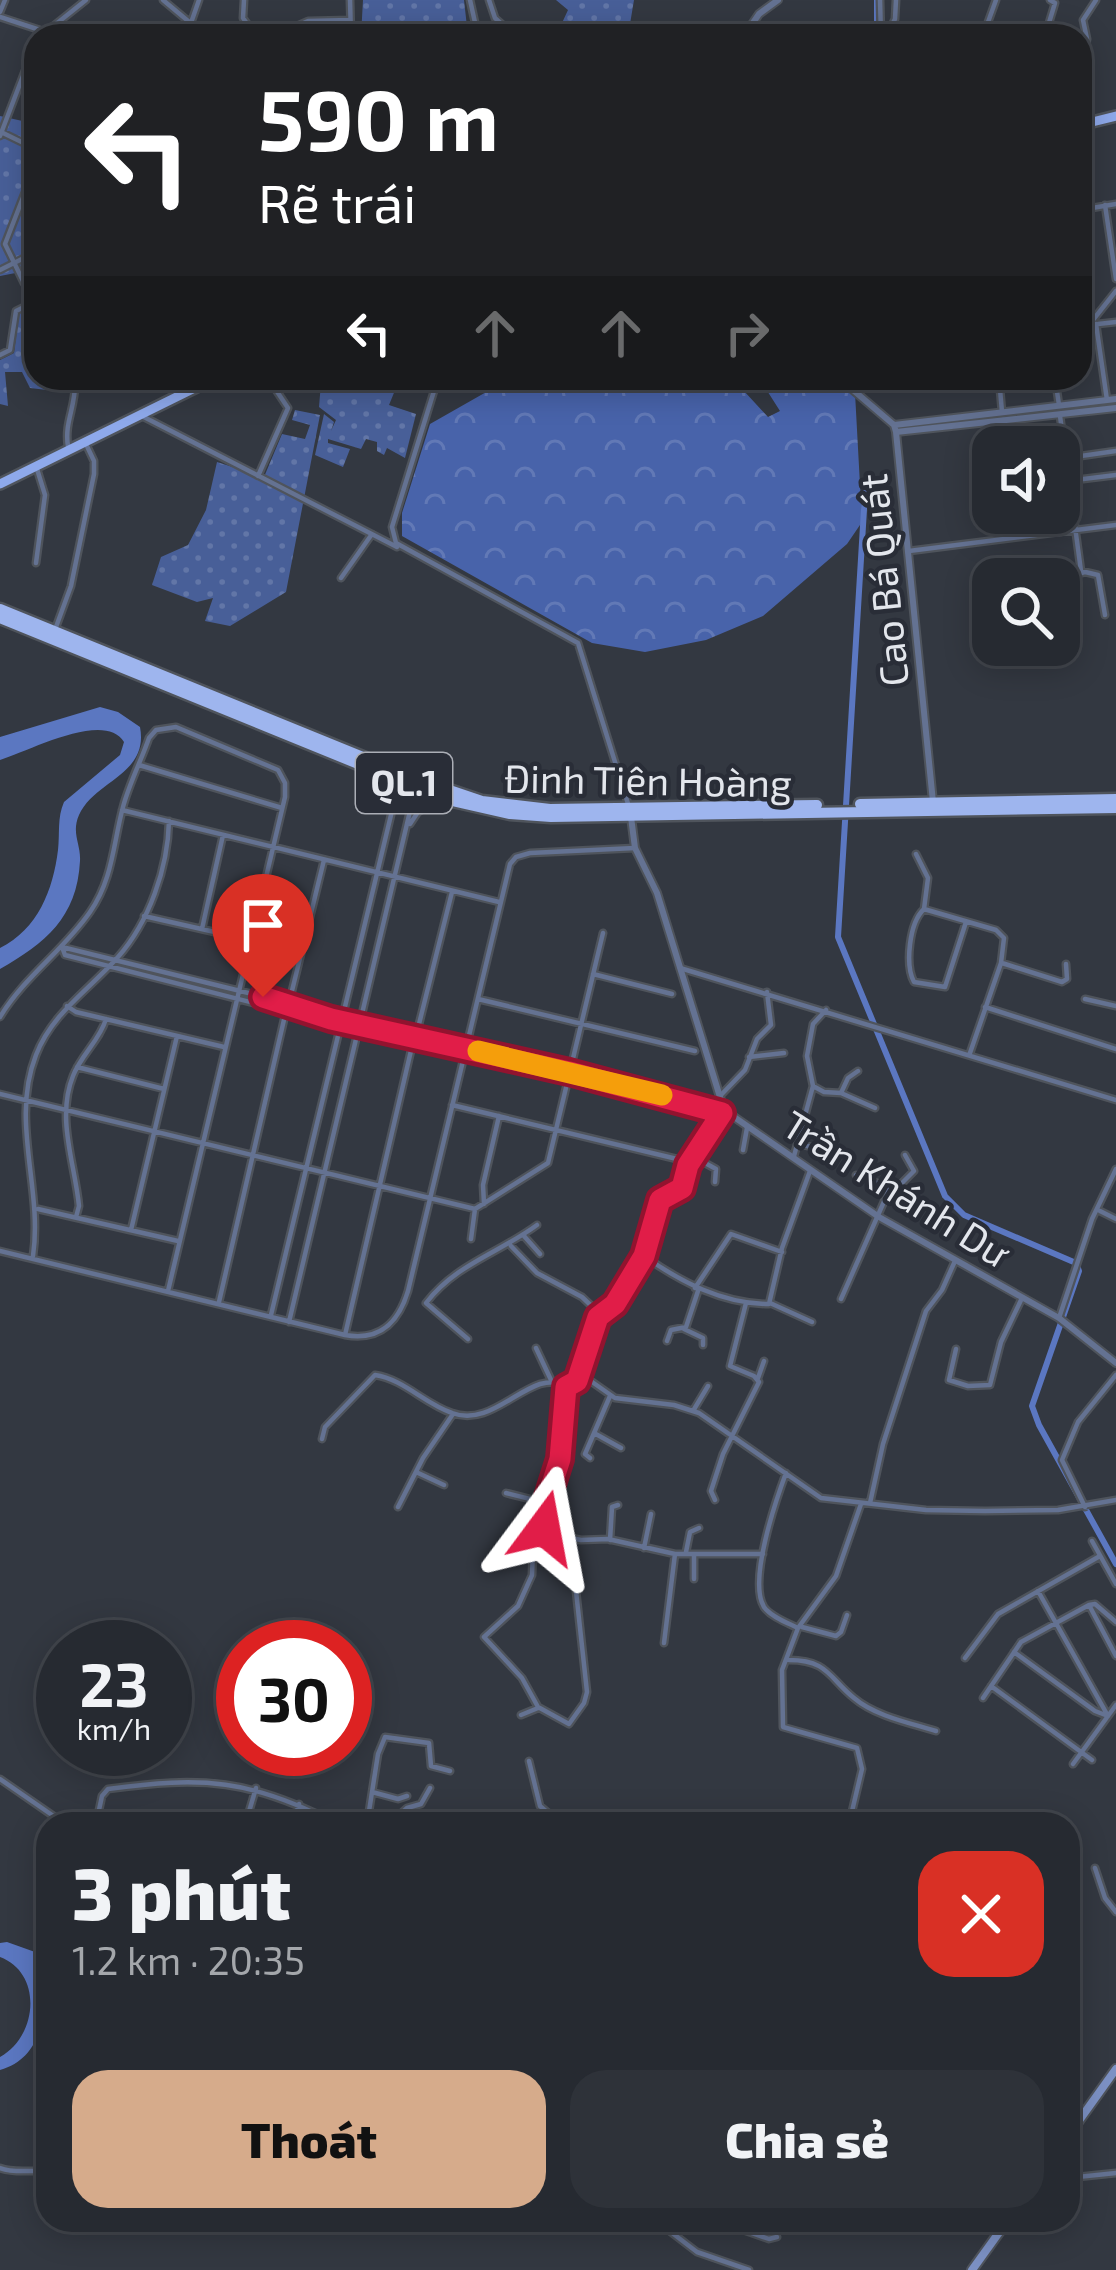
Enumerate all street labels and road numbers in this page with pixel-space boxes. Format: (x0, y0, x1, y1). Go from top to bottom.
street label: Cao Bá Quát (848, 472, 917, 689)
road number: QL.1 (356, 753, 452, 813)
street label: Đinh Tiên Hoàng (504, 753, 792, 806)
street label: Trần Khánh Dư (775, 1100, 1020, 1277)

